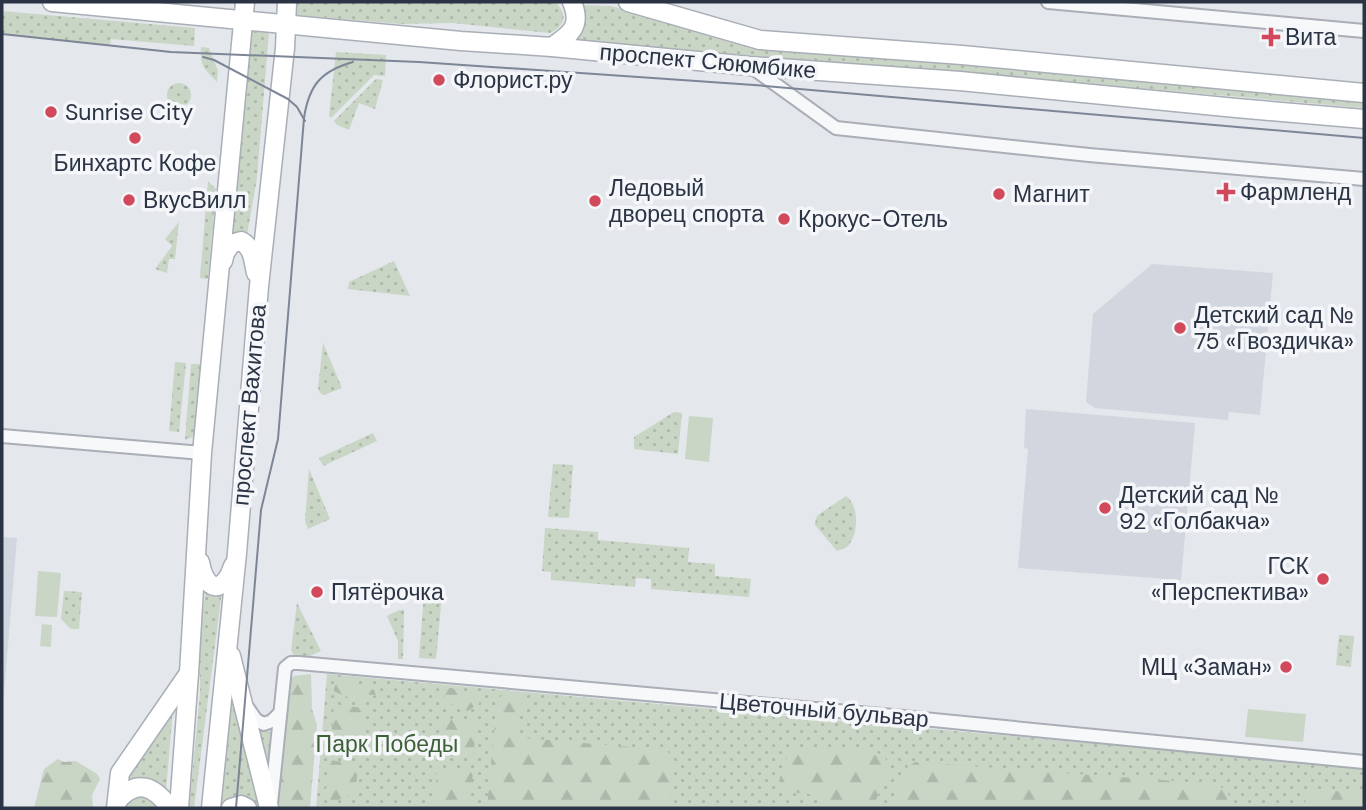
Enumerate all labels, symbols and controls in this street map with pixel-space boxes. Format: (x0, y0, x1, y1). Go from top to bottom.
place label: Вита (1285, 22, 1336, 52)
marker: Вита (1263, 29, 1279, 45)
street label: проспект Сююмбике (598, 37, 818, 85)
place label: Флорист.ру (453, 65, 573, 95)
marker: Флорист.ру (431, 72, 447, 88)
place label: Sunrise City (65, 97, 194, 127)
marker: Sunrise City (43, 104, 59, 120)
marker: Бинхартс Кофе (127, 130, 143, 146)
place label: Бинхартс Кофе (54, 148, 216, 178)
place label: Ледовый дворец спорта (609, 173, 764, 229)
place label: Фармленд (1240, 177, 1352, 207)
place label: Магнит (1013, 179, 1090, 209)
marker: Фармленд (1218, 184, 1234, 200)
place label: ВкусВилл (143, 185, 246, 215)
marker: Магнит (991, 186, 1007, 202)
marker: ВкусВилл (121, 192, 137, 208)
marker: Ледовый дворец спорта (587, 193, 603, 209)
place label: Крокус-Отель (798, 204, 948, 234)
marker: Крокус-Отель (776, 211, 792, 227)
place label: Детский сад № 75 «Гвоздичка» (1194, 300, 1354, 356)
street label: проспект Вахитова (225, 303, 273, 507)
marker: Детский сад № 75 «Гвоздичка» (1172, 320, 1188, 336)
place label: Детский сад № 92 «Голбакча» (1119, 480, 1279, 536)
marker: Детский сад № 92 «Голбакча» (1097, 500, 1113, 516)
place label: ГСК «Перспектива» (1151, 551, 1310, 607)
marker: ГСК «Перспектива» (1315, 571, 1331, 587)
place label: Пятёрочка (331, 577, 444, 607)
marker: Пятёрочка (309, 584, 325, 600)
place label: МЦ «Заман» (1141, 652, 1272, 682)
marker: МЦ «Заман» (1278, 659, 1294, 675)
street label: Цветочный бульвар (718, 686, 930, 734)
park label: Парк Победы (316, 729, 458, 759)

